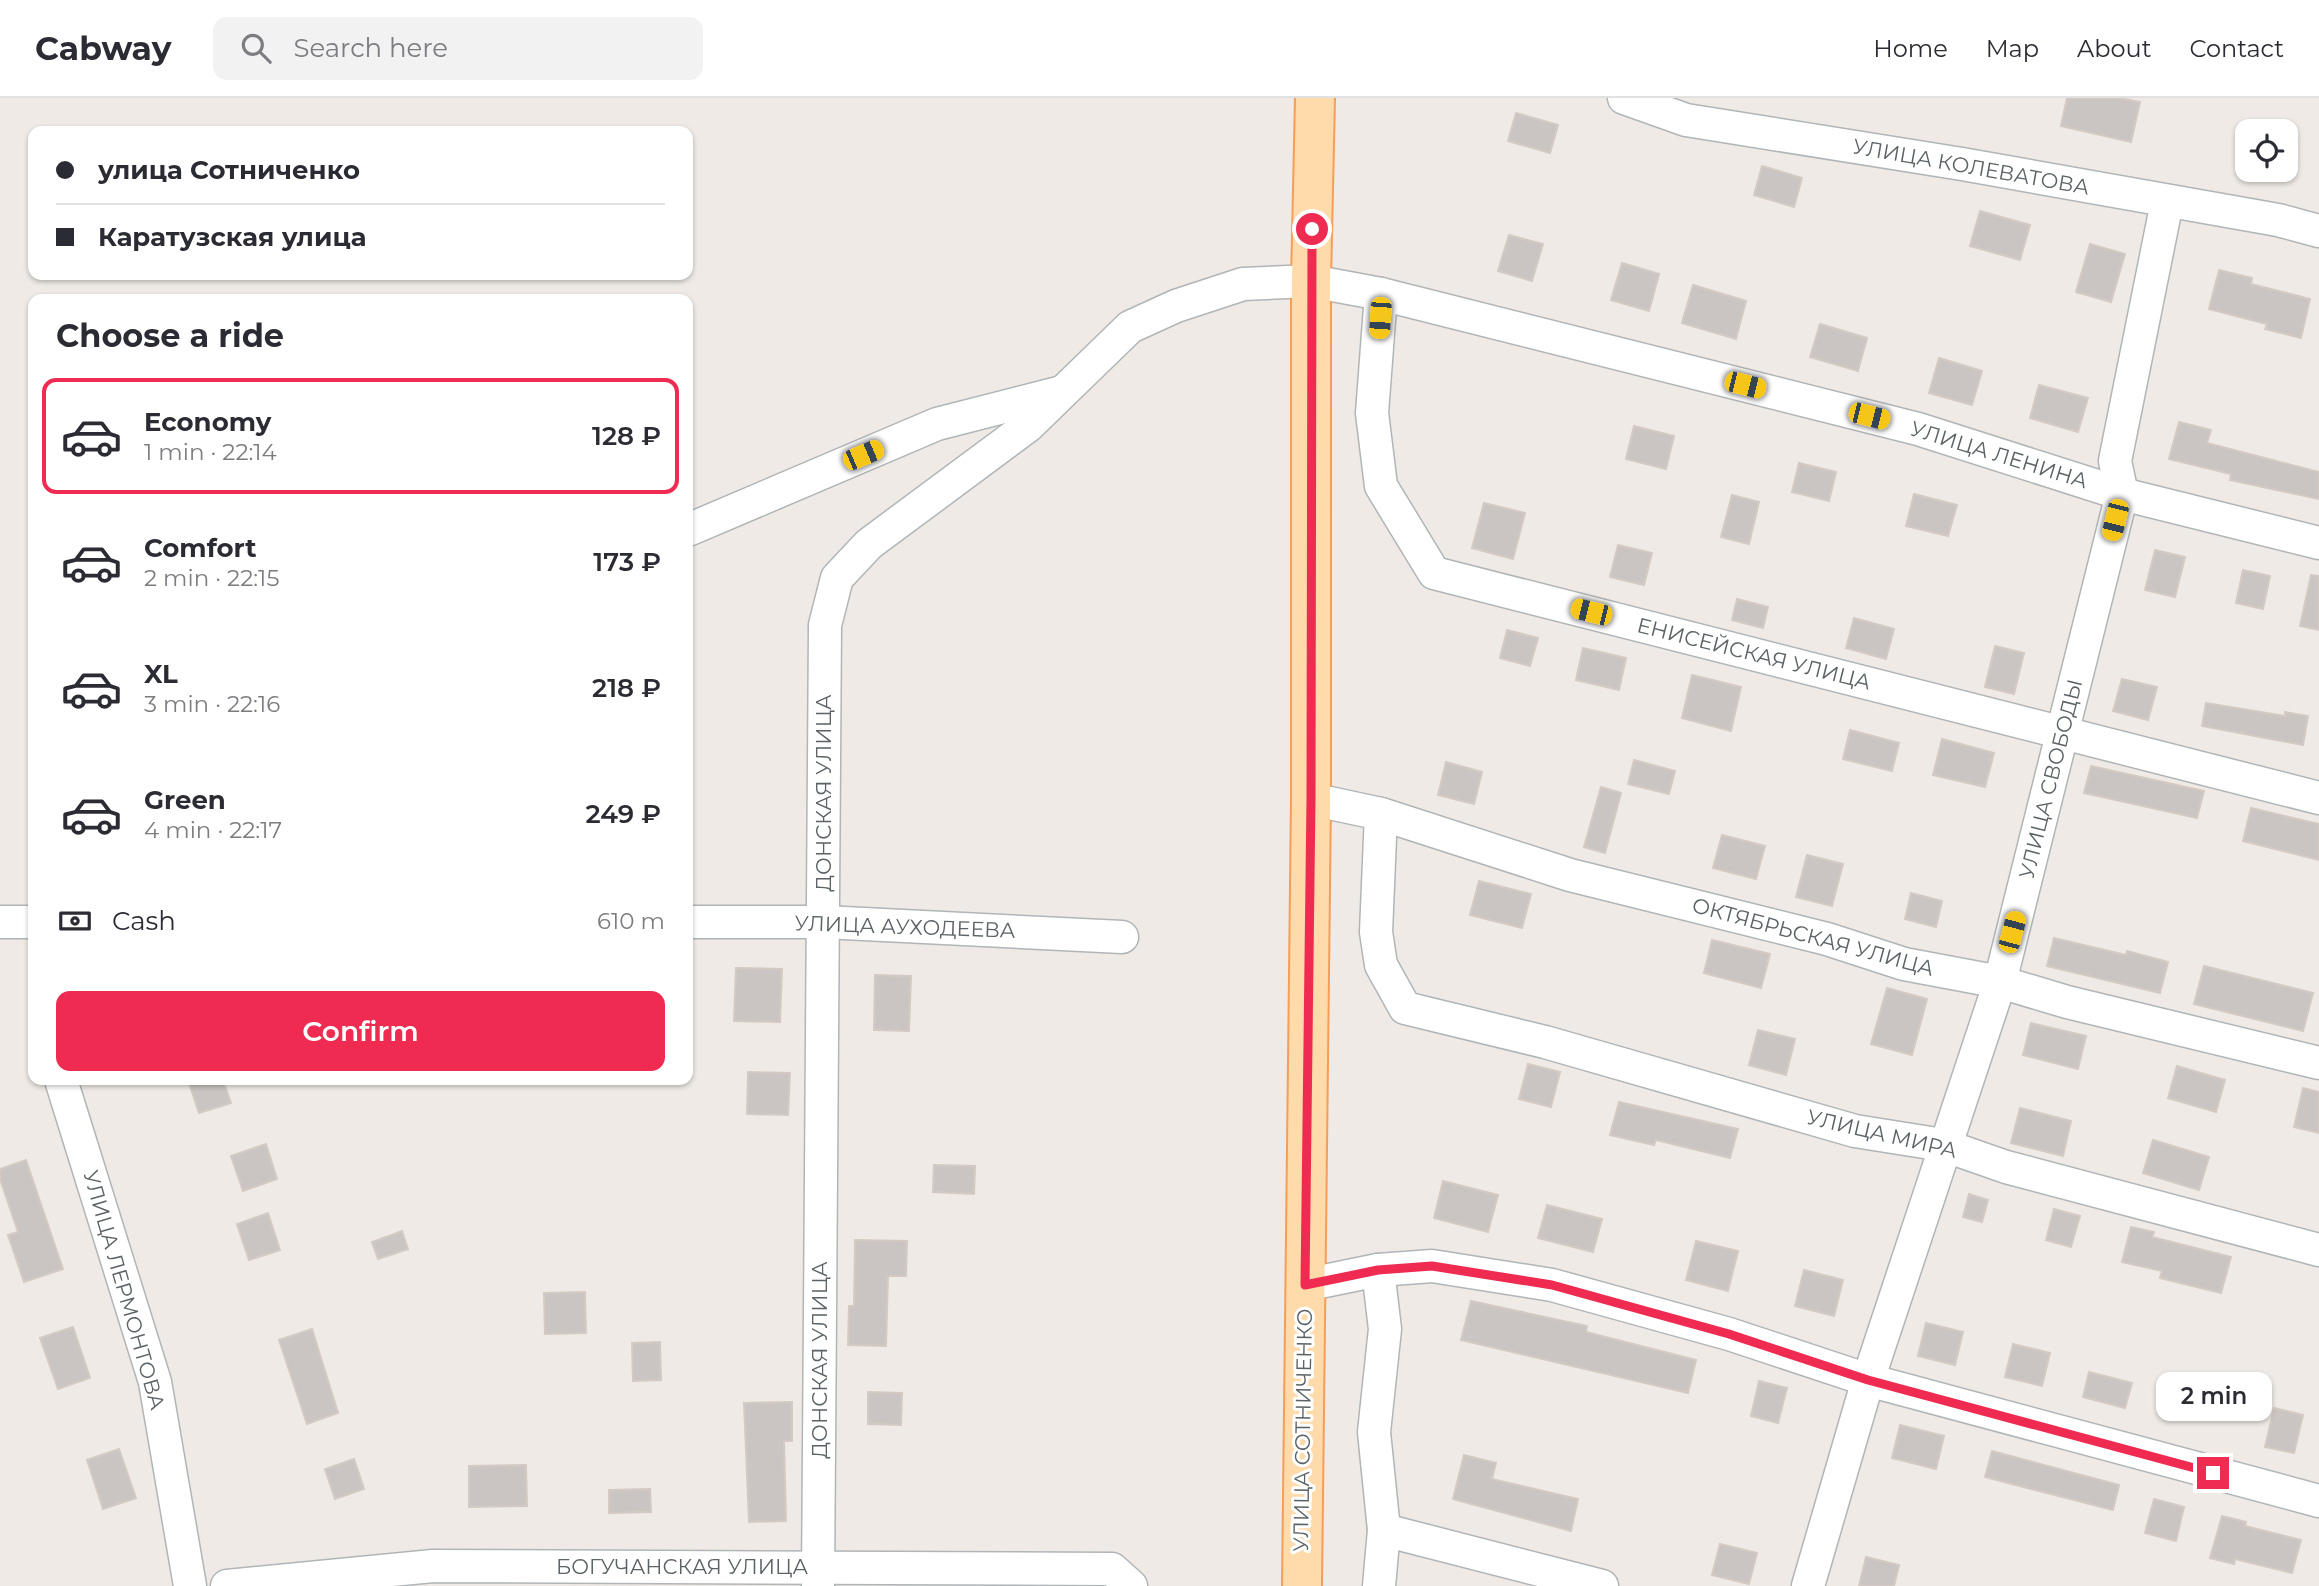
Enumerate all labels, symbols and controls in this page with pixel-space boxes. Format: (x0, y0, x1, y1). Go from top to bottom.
search box (213, 17, 703, 80)
text: Cabway (35, 28, 171, 68)
icon: search (237, 29, 275, 67)
text: Search here (293, 32, 448, 64)
text: Home (1873, 34, 1948, 63)
text: Map (1986, 34, 2039, 63)
text: About (2077, 34, 2151, 63)
text: Contact (2189, 34, 2284, 63)
map controls (2235, 119, 2298, 182)
button: locate (2235, 119, 2298, 182)
street label: УЛИЦА КОЛЕВАТОВА (1851, 133, 2092, 200)
text: улица Сотниченко (98, 154, 360, 186)
route start (1296, 213, 1328, 245)
text: Каратузская улица (98, 221, 366, 253)
car (1369, 296, 1392, 340)
text: Choose a ride (56, 316, 284, 355)
car (1723, 370, 1768, 400)
car (1847, 401, 1892, 431)
icon: car (60, 405, 123, 468)
text: Economy (144, 406, 271, 438)
street label: УЛИЦА ЛЕНИНА (1908, 416, 2091, 493)
text: 128 ₽ (592, 420, 661, 452)
car (840, 437, 887, 473)
text: 1 min · 22:14 (144, 438, 277, 466)
car (2100, 497, 2131, 543)
icon: car (60, 531, 123, 594)
text: Comfort (144, 532, 256, 564)
text: 173 ₽ (593, 546, 661, 578)
text: 2 min · 22:15 (144, 564, 279, 592)
car (1569, 597, 1614, 627)
street label: ЕНИСЕЙСКАЯ УЛИЦА (1635, 612, 1874, 695)
icon: car (60, 657, 123, 720)
text: XL (144, 658, 178, 690)
text: 218 ₽ (592, 672, 661, 704)
street label: УЛИЦА СВОБОДЫ (2014, 677, 2087, 881)
text: 3 min · 22:16 (144, 690, 280, 718)
street label: ДОНСКАЯ УЛИЦА (811, 694, 836, 892)
icon: car (60, 783, 123, 846)
text: Green (144, 784, 226, 816)
text: 249 ₽ (585, 798, 661, 830)
text: 4 min · 22:17 (144, 816, 282, 844)
street label: ОКТЯБРЬСКАЯ УЛИЦА (1689, 892, 1937, 981)
icon: cash (56, 902, 94, 940)
text: Cash (112, 905, 176, 937)
text: 610 m (597, 907, 665, 935)
car (1997, 909, 2028, 955)
street label: УЛИЦА АУХОДЕЕВА (794, 910, 1016, 943)
button: Confirm (56, 991, 665, 1071)
street label: УЛИЦА МИРА (1805, 1104, 1960, 1163)
street label: УЛИЦА ЛЕРМОНТОВА (78, 1167, 171, 1413)
street label: ДОНСКАЯ УЛИЦА (807, 1261, 832, 1459)
street label: УЛИЦА СОТНИЧЕНКО (1288, 1308, 1317, 1552)
callout: 2 min (2155, 1372, 2271, 1420)
text: 2 min (2181, 1382, 2247, 1410)
route end (2197, 1457, 2229, 1489)
street label: БОГУЧАНСКАЯ УЛИЦА (556, 1554, 808, 1579)

